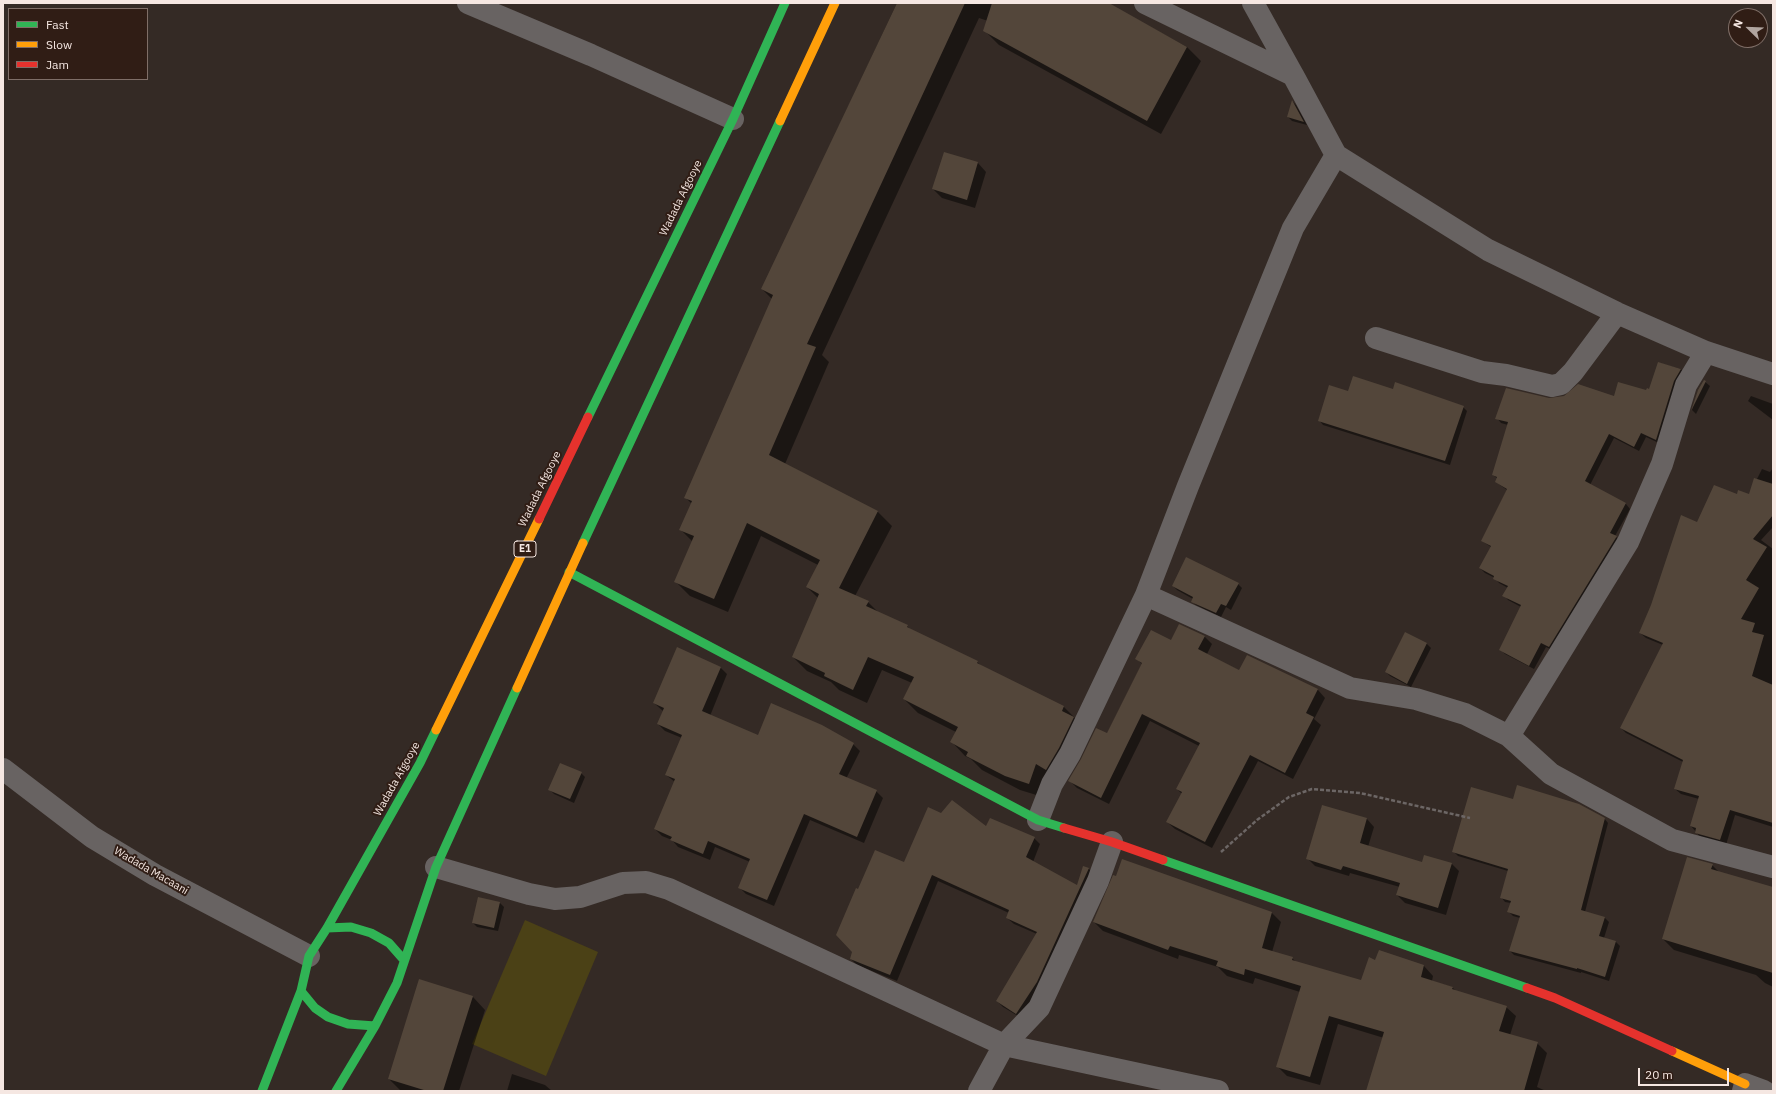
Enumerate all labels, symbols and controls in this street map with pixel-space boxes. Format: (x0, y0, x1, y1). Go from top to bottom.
legend (8, 8, 148, 80)
north arrow (1728, 8, 1768, 48)
text: Fast (46, 17, 69, 32)
text: N (1730, 17, 1746, 30)
text: Slow (46, 37, 72, 52)
text: Jam (46, 57, 69, 72)
street label: Wadada Afgooye (657, 158, 705, 238)
street label: Wadada Afgooye (516, 449, 564, 529)
road number: E1 (514, 541, 536, 557)
street label: Wadada Afgooye (371, 740, 423, 818)
street label: Wadada Macaani (111, 844, 191, 898)
scale bar (1640, 1060, 1731, 1086)
text: 20 m (1645, 1067, 1673, 1082)

